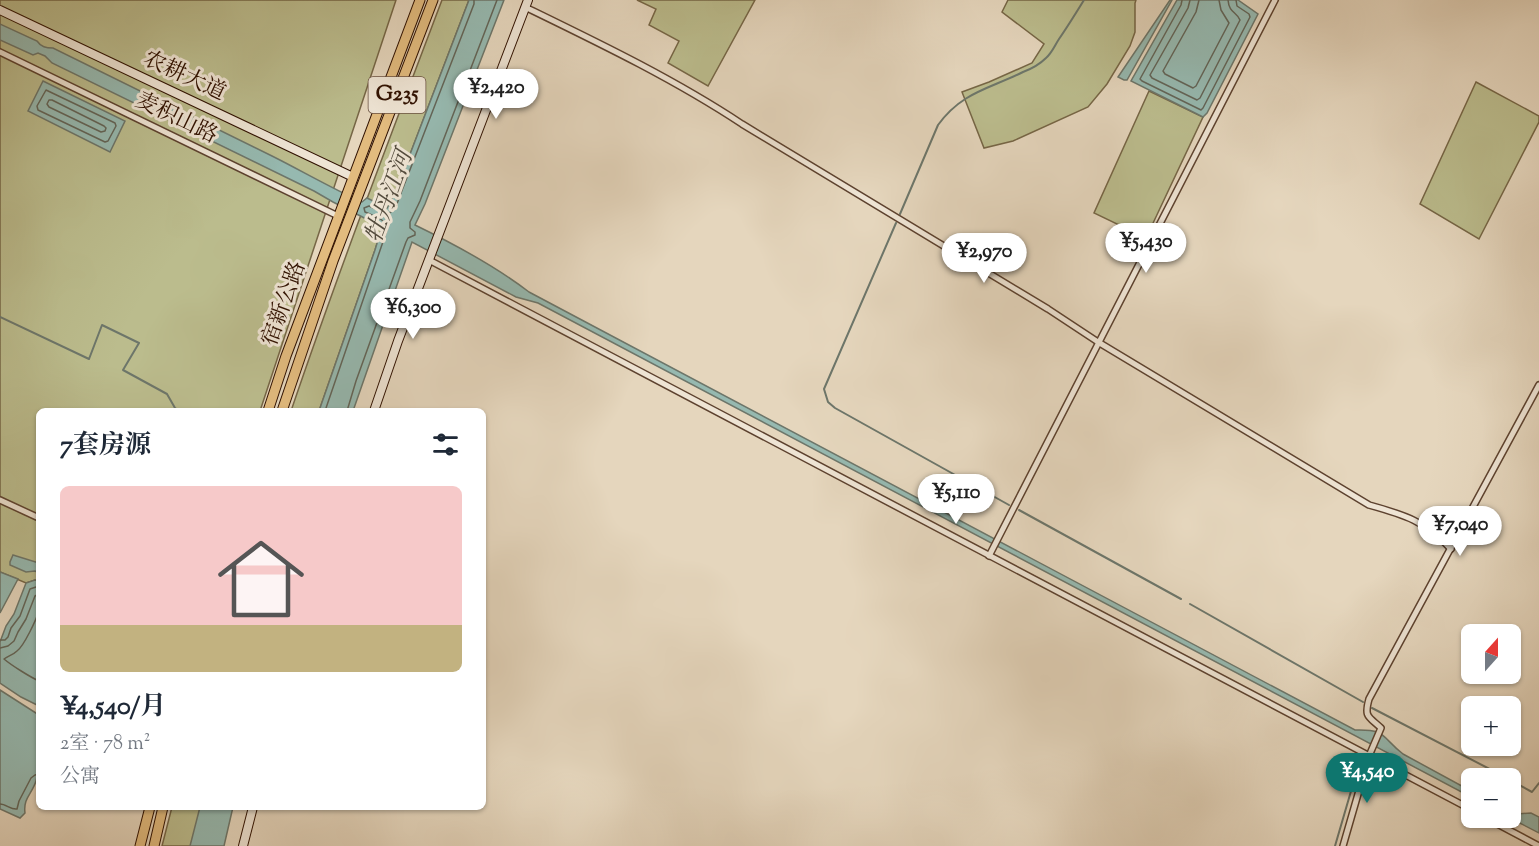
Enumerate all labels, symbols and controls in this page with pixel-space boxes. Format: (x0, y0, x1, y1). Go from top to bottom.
street label: 农耕大道 (137, 44, 231, 110)
pin: ¥2,420 (447, 69, 545, 120)
text: ¥2,420 (467, 74, 525, 103)
road number: G235 (368, 77, 426, 113)
street label: 麦积山路 (129, 85, 223, 153)
water label: 牡丹江河 (358, 142, 424, 248)
pin: ¥5,430 (1097, 223, 1195, 274)
text: ¥5,430 (1119, 228, 1173, 257)
pin: ¥2,970 (935, 233, 1033, 284)
text: ¥2,970 (956, 238, 1012, 267)
street label: 宿新公路 (255, 257, 315, 351)
pin: ¥6,300 (364, 289, 462, 340)
text: ¥6,300 (385, 294, 441, 323)
text: 7套房源 (60, 428, 151, 465)
icon: filters (429, 428, 462, 461)
pin: ¥5,110 (907, 474, 1005, 525)
text: ¥5,110 (932, 479, 980, 508)
pin: ¥7,040 (1411, 506, 1509, 557)
text: ¥7,040 (1432, 511, 1488, 540)
icon: home (207, 525, 315, 633)
north arrow (1461, 624, 1521, 684)
map controls (1461, 624, 1521, 828)
text: ¥4,540/月 (60, 689, 166, 726)
button: + (1461, 696, 1521, 756)
text: 2室 · 78 m² (60, 730, 150, 759)
pin: ¥4,540 (1318, 753, 1416, 804)
text: ¥4,540 (1340, 758, 1394, 787)
text: 公寓 (60, 763, 100, 792)
button: − (1461, 768, 1521, 828)

